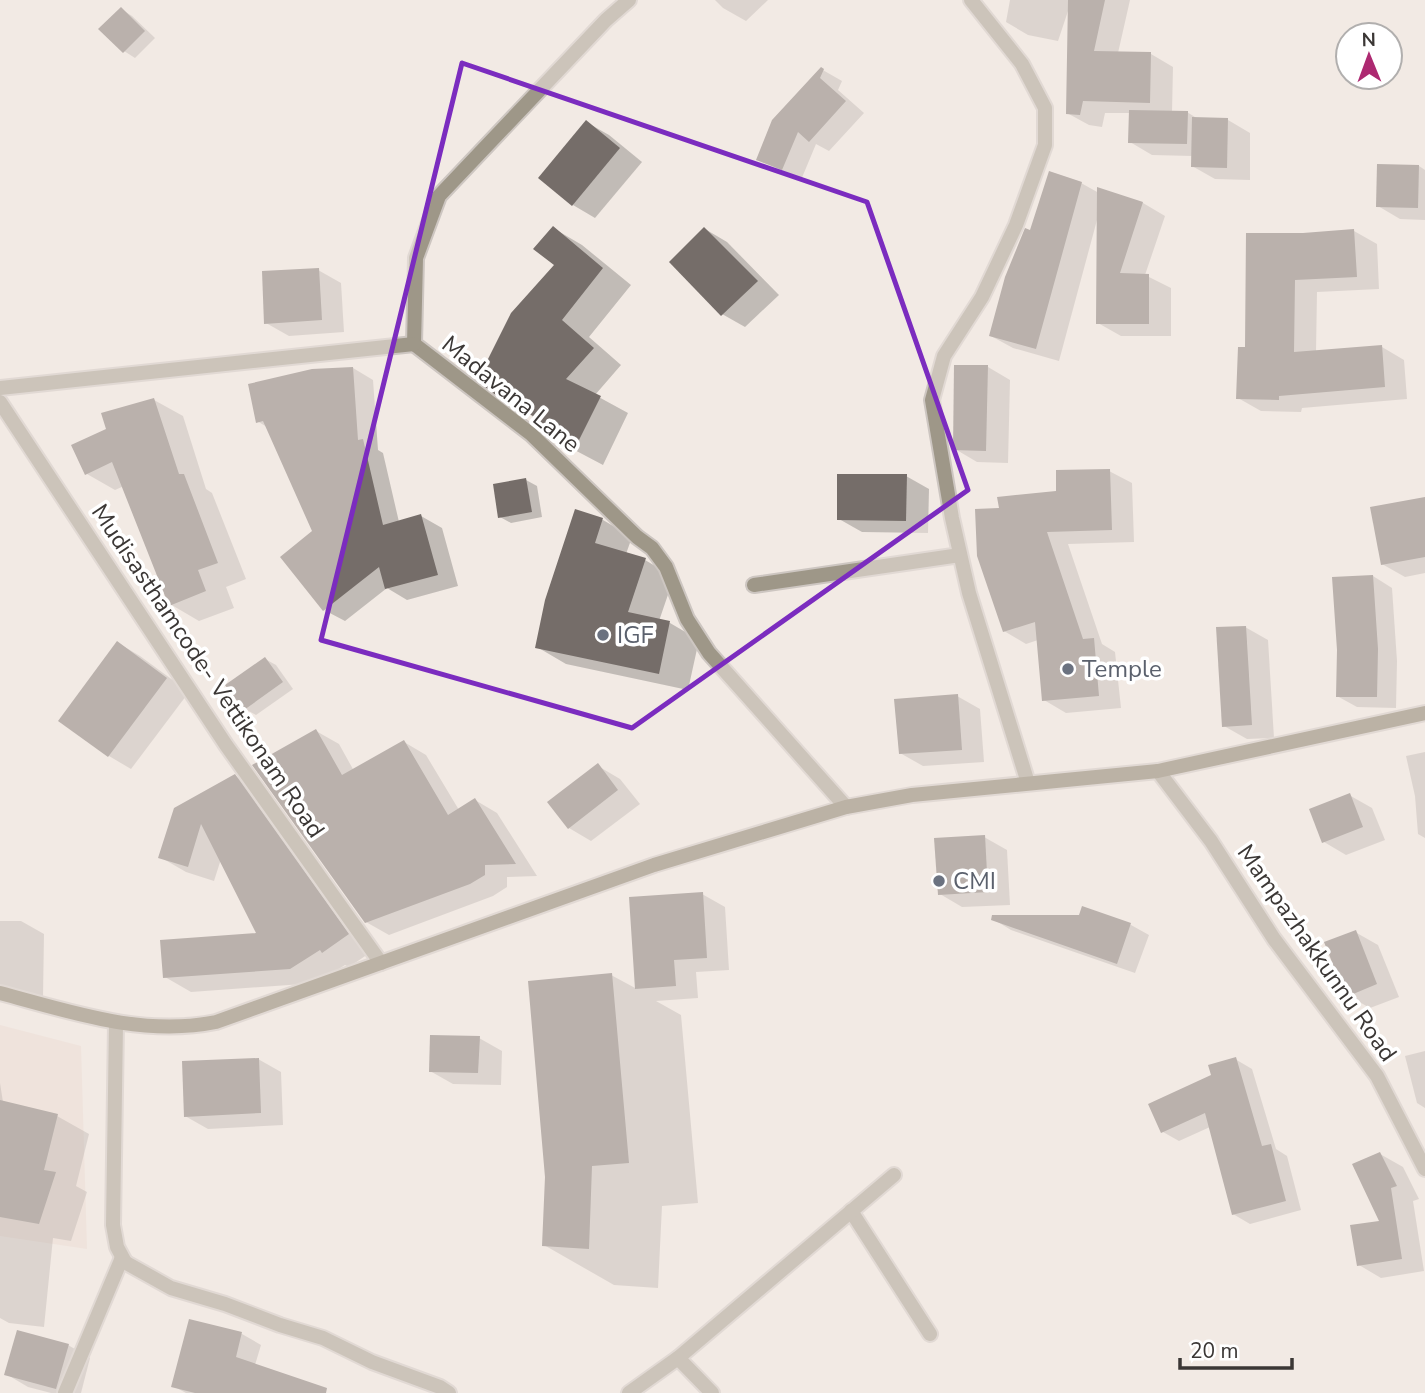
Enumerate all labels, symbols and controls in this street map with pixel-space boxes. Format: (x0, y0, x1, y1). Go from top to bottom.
north arrow (1334, 21, 1404, 91)
text: N (1361, 27, 1376, 53)
street label: Madavana Lane (435, 328, 587, 460)
street label: Mudisasthamcode- Vettikonam Road (84, 498, 332, 844)
place label: IGF (617, 619, 654, 651)
marker: IGF (595, 627, 611, 643)
place label: Temple (1082, 653, 1162, 685)
marker: Temple (1060, 661, 1076, 677)
street label: Mampazhakkunnu Road (1230, 838, 1404, 1068)
place label: CMI (953, 865, 996, 897)
marker: CMI (931, 873, 947, 889)
scale bar (1180, 1326, 1292, 1370)
text: 20 m (1190, 1337, 1239, 1365)

